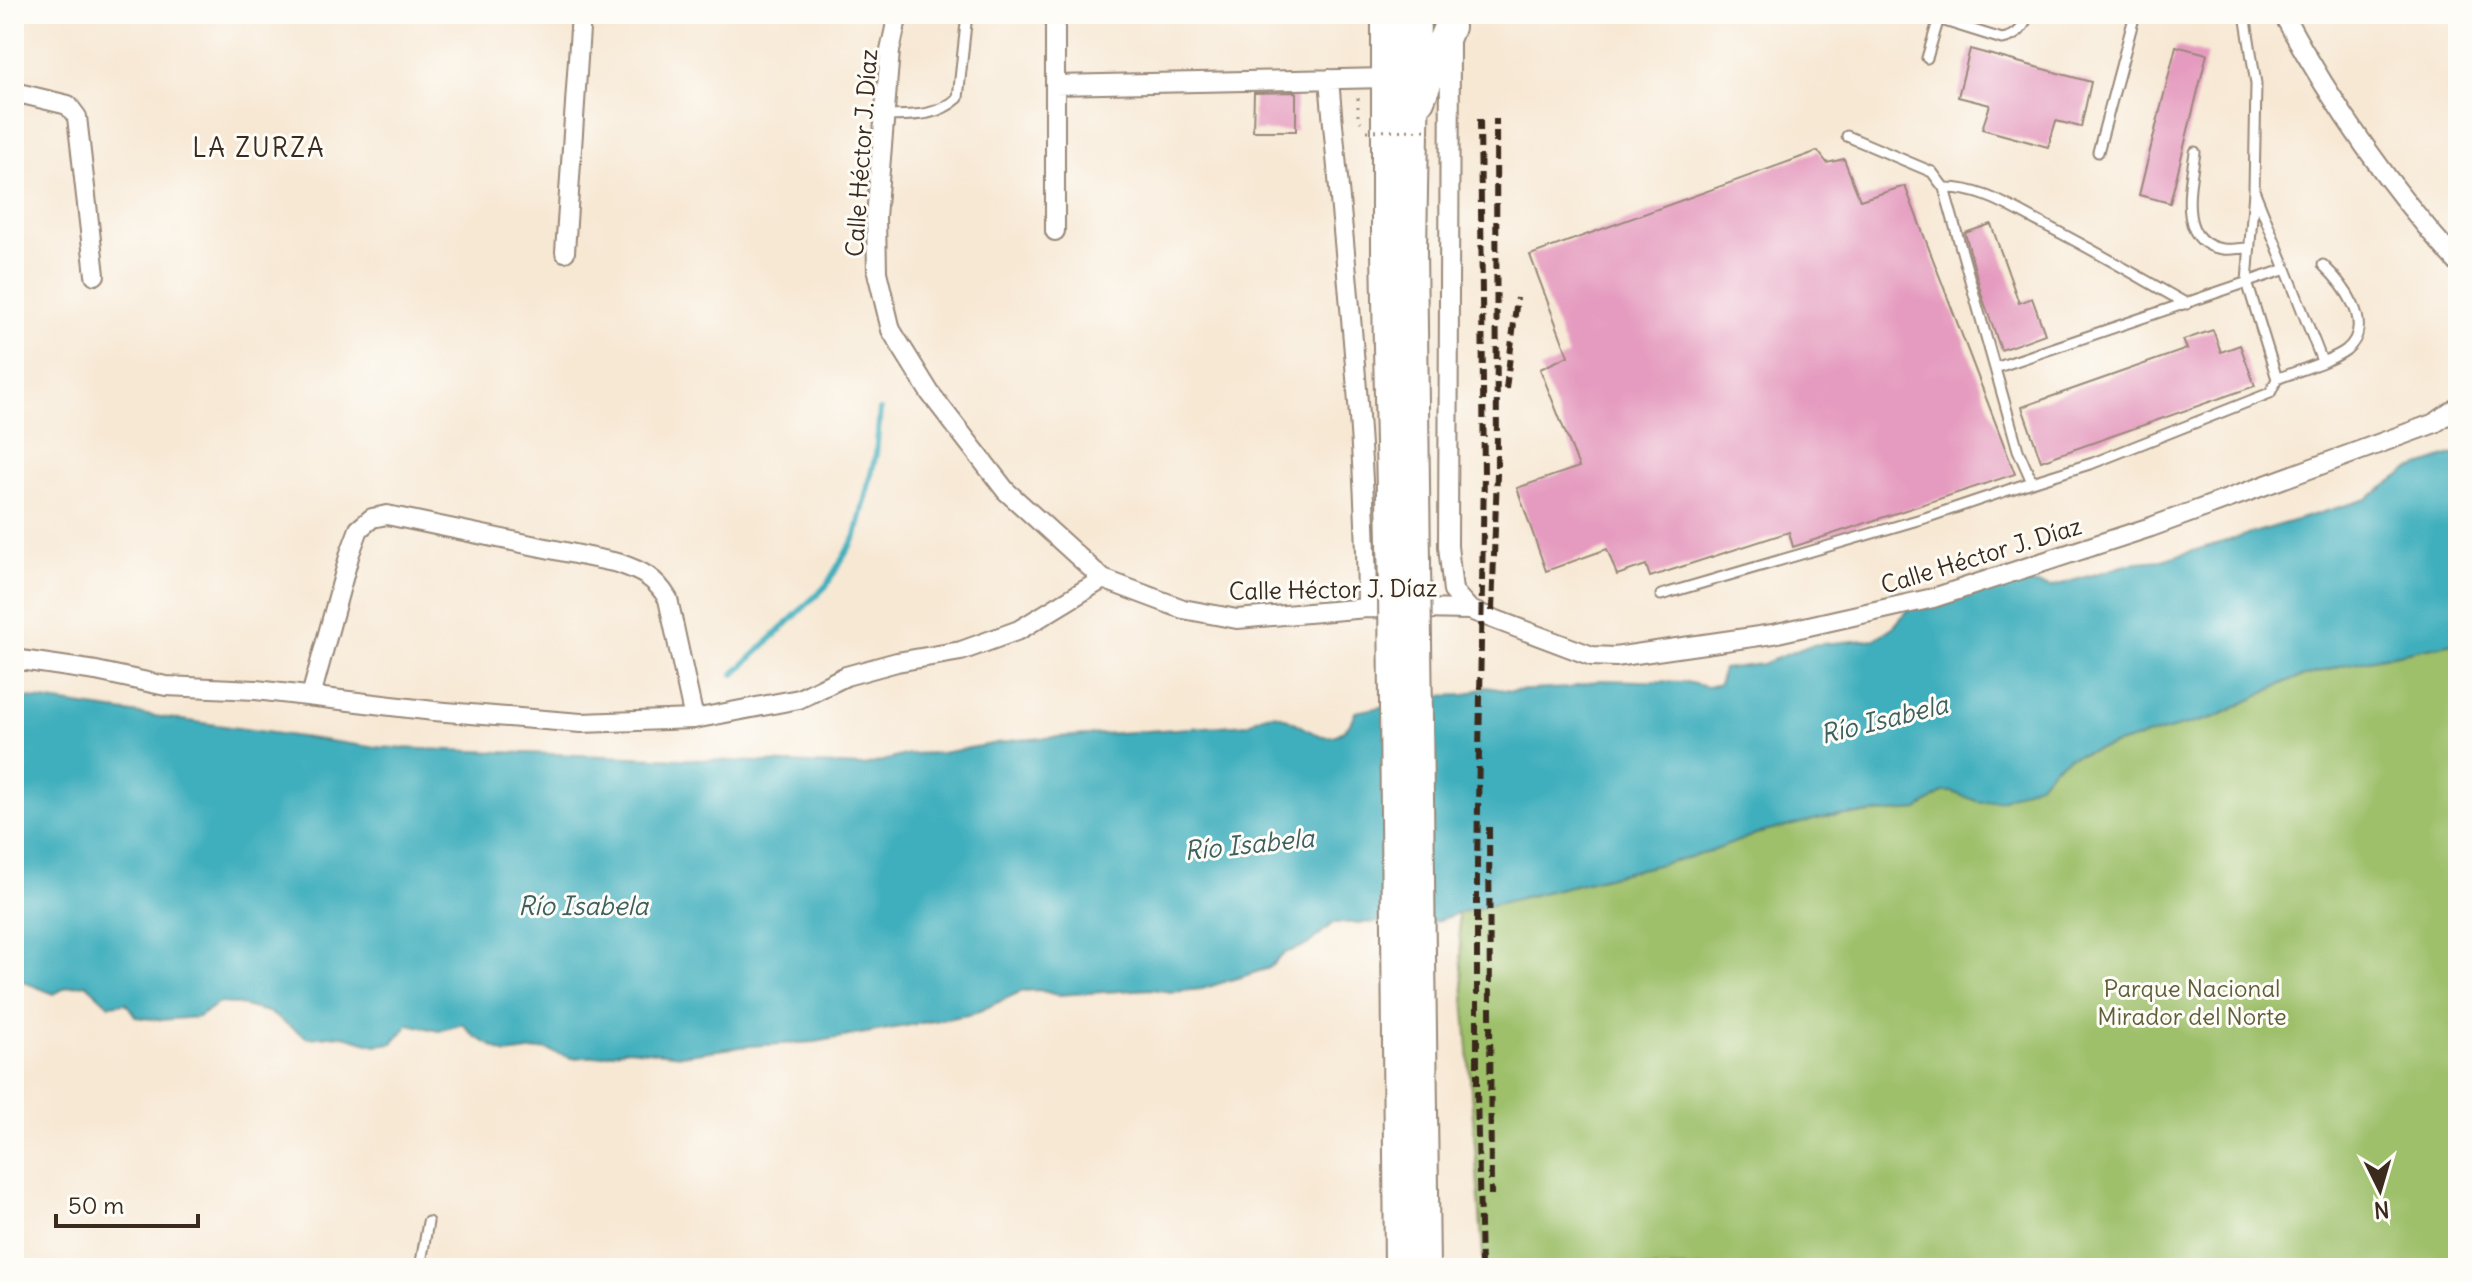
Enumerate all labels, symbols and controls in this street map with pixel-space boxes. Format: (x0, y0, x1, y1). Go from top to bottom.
street label: Calle Héctor J. Díaz (839, 48, 883, 258)
district label: LA ZURZA (192, 131, 326, 164)
street label: Calle Héctor J. Díaz (1877, 510, 2085, 600)
street label: Calle Héctor J. Díaz (1229, 572, 1437, 606)
water label: Río Isabela (1817, 687, 1952, 751)
water label: Río Isabela (1183, 821, 1317, 867)
water label: Río Isabela (518, 889, 649, 922)
park label: Parque Nacional Mirador del Norte (2097, 973, 2287, 1031)
north arrow (2340, 1150, 2420, 1230)
scale bar (56, 1178, 198, 1228)
text: 50 m (68, 1190, 124, 1220)
text: N (2373, 1195, 2391, 1225)

